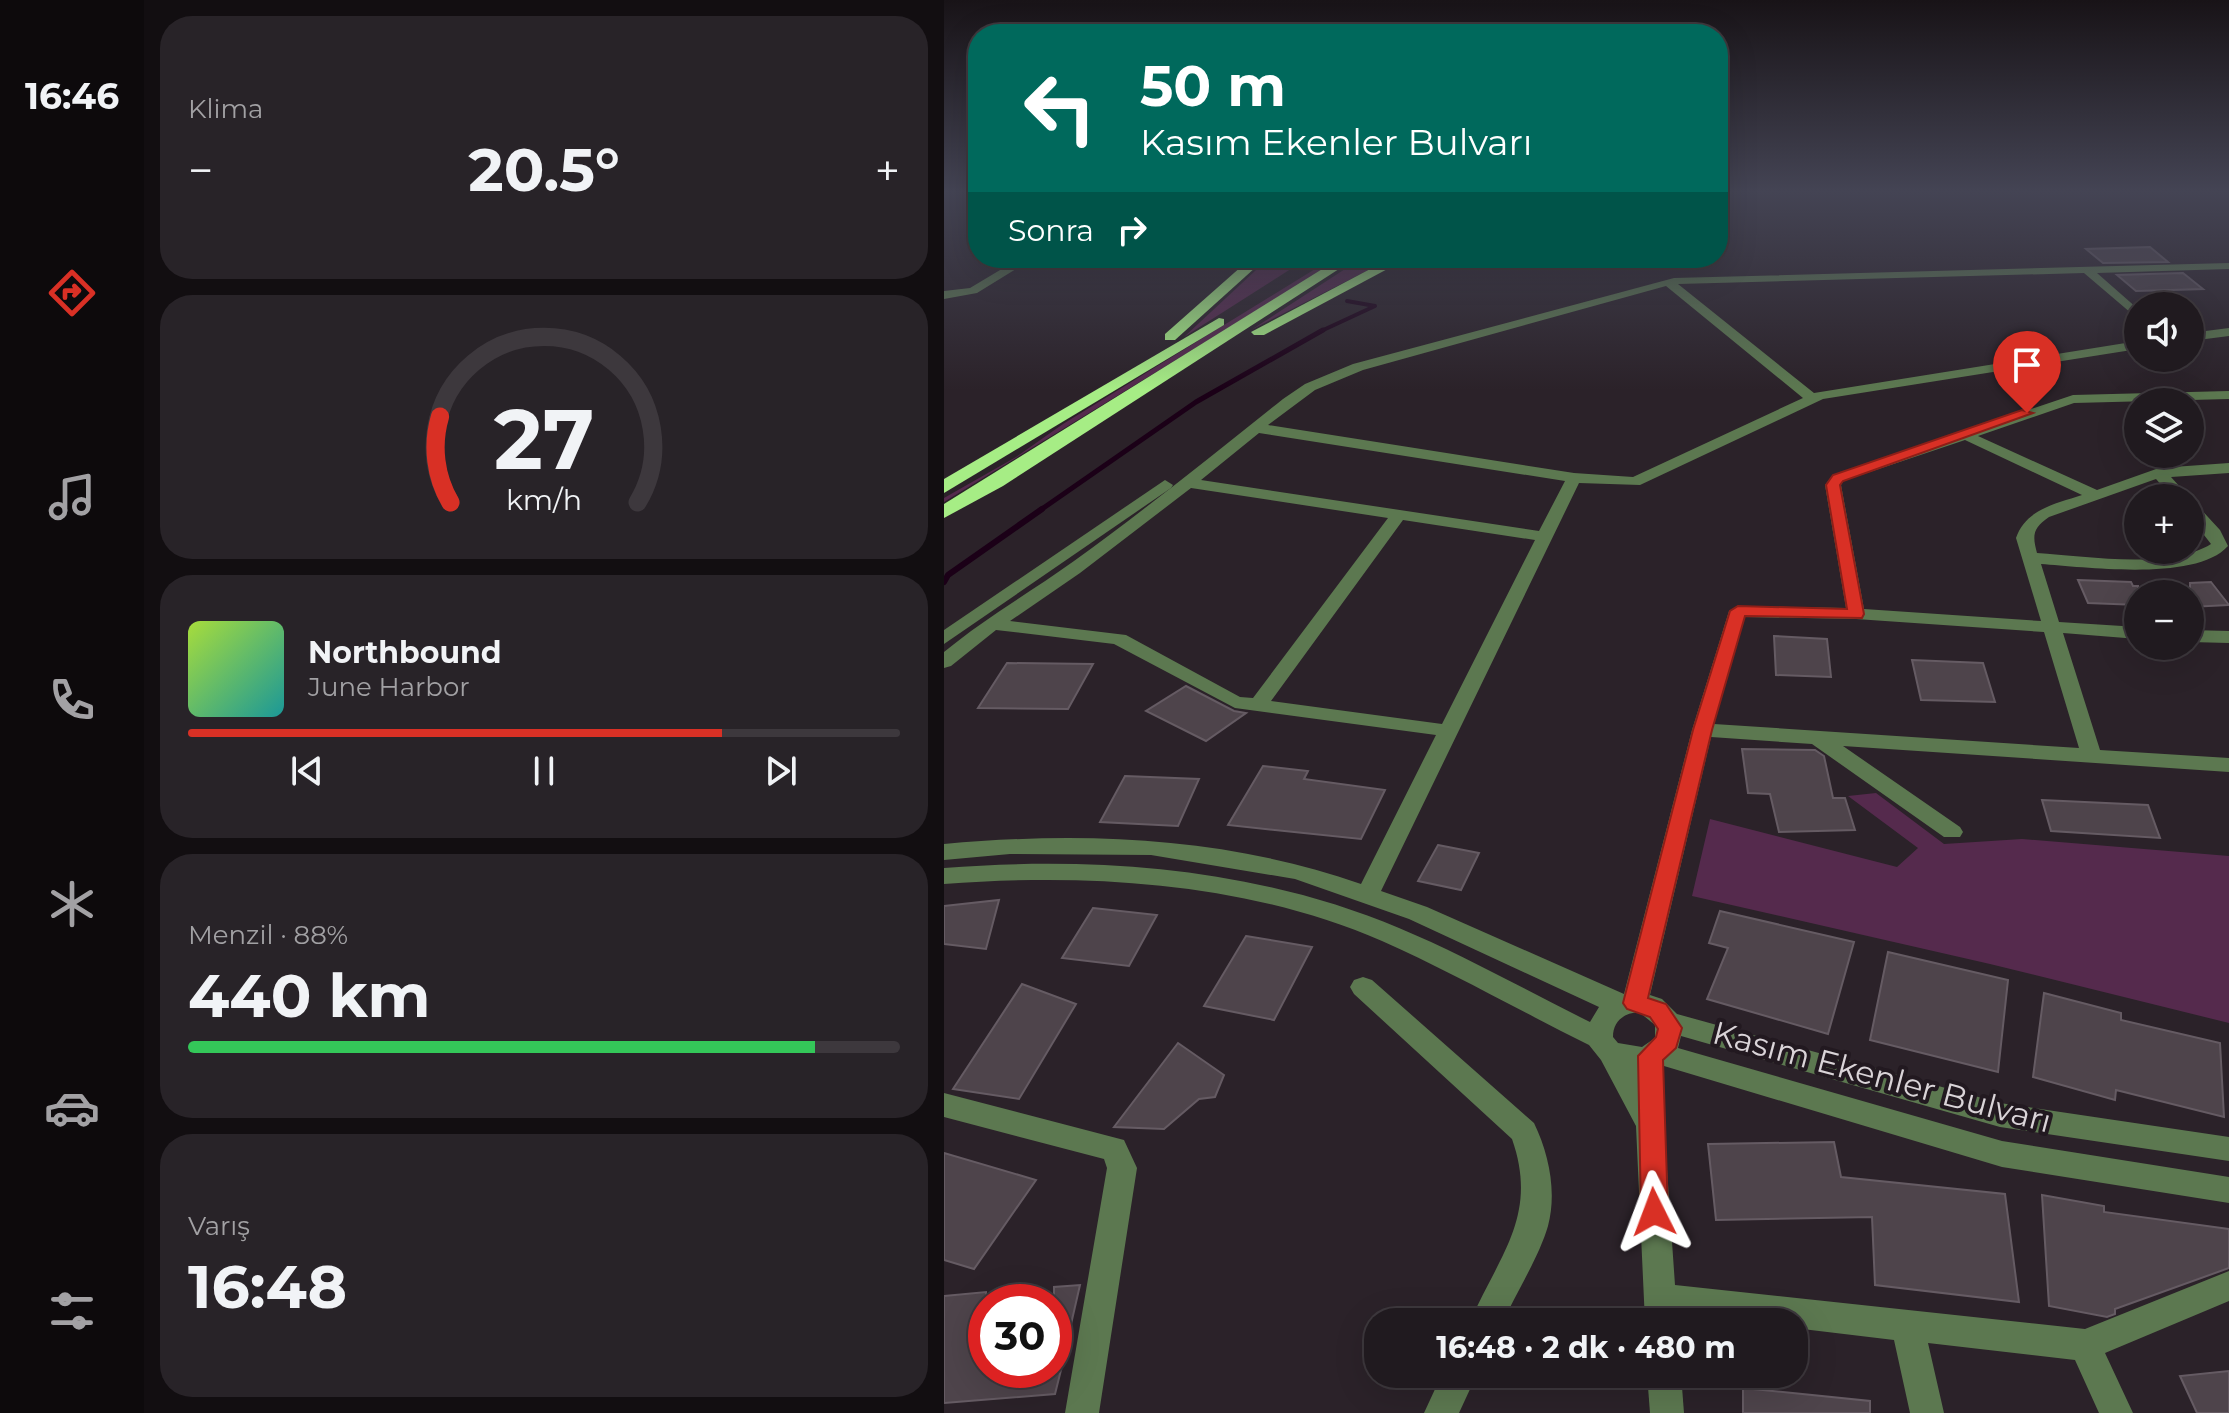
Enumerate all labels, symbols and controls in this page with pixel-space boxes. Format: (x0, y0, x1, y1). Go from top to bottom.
text: 50 m (1140, 52, 1286, 120)
icon: left (1008, 56, 1112, 160)
text: 16:46 (25, 74, 119, 118)
text: Klima (188, 93, 263, 125)
text: Kasım Ekenler Bulvarı (1140, 120, 1532, 164)
text: 20.5° (468, 133, 620, 206)
text: − (188, 143, 213, 197)
text: + (875, 143, 900, 197)
icon: right (1110, 208, 1154, 252)
text: Sonra (1008, 212, 1094, 249)
icon: directions (44, 265, 100, 321)
map controls (2124, 292, 2204, 660)
button: sound (2124, 292, 2204, 372)
pin (1993, 331, 2061, 413)
icon: arrive (2005, 343, 2049, 387)
text: 27 (494, 388, 594, 490)
button: layers (2124, 388, 2204, 468)
icon: music (44, 469, 100, 525)
text: km/h (506, 482, 582, 517)
button: + (2124, 484, 2204, 564)
button: − (2124, 580, 2204, 660)
text: Northbound (308, 634, 502, 671)
text: June Harbor (308, 671, 470, 703)
icon: phone (44, 672, 100, 728)
icon: previous (285, 749, 329, 793)
icon: pause (522, 749, 566, 793)
icon: next (759, 749, 803, 793)
icon: climate (44, 876, 100, 932)
text: Menzil · 88% (188, 919, 348, 951)
text: 440 km (188, 959, 430, 1032)
street label: Kasım Ekenler Bulvarı (1709, 1013, 2056, 1140)
icon: car (44, 1080, 100, 1136)
position arrow (1612, 1170, 1696, 1254)
text: Varış (188, 1210, 250, 1242)
text: 16:48 (188, 1250, 347, 1323)
icon: filters (44, 1283, 100, 1339)
speed limit sign: 30 (968, 1284, 1072, 1388)
text: 16:48 · 2 dk · 480 m (1436, 1329, 1736, 1366)

